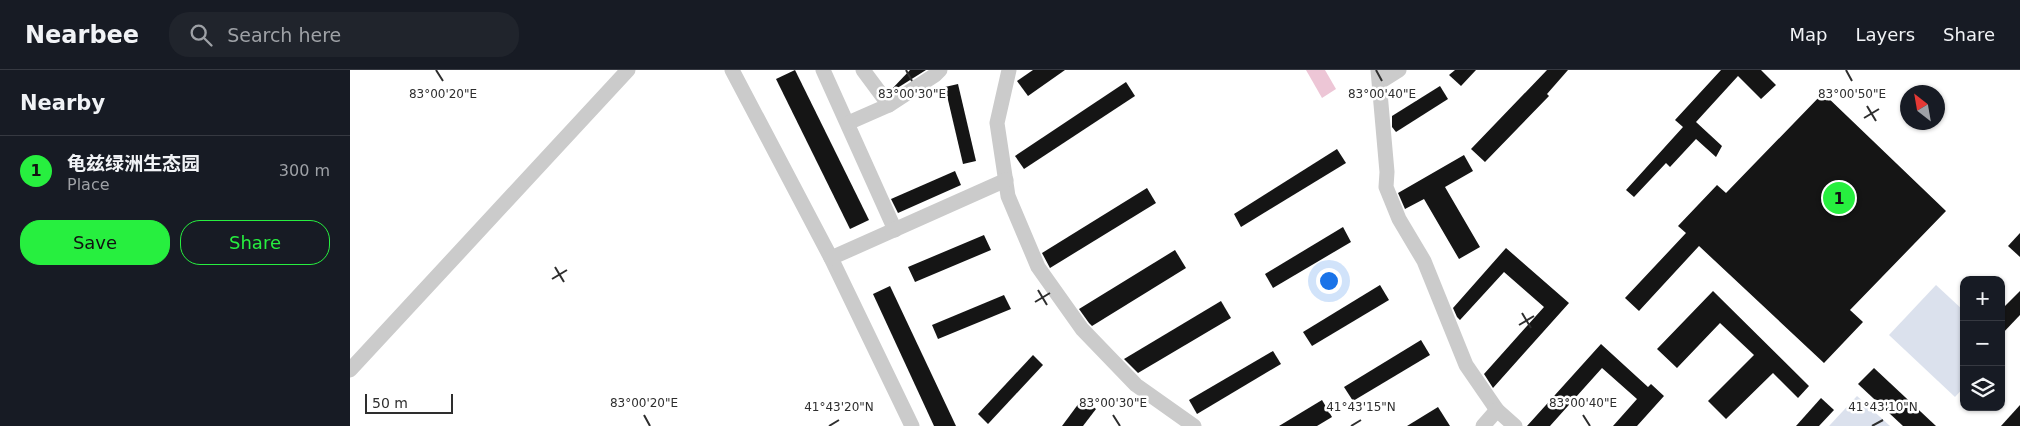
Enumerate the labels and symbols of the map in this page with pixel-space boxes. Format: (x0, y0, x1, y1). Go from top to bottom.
north arrow (1900, 85, 1945, 130)
text: 83°00'20"E (409, 87, 477, 101)
text: 83°00'30"E (878, 87, 946, 101)
text: 83°00'40"E (1348, 87, 1416, 101)
text: 83°00'50"E (1818, 87, 1886, 101)
pin: 1 (1823, 179, 1855, 217)
your location (1316, 268, 1342, 294)
scale bar (365, 391, 452, 414)
text: 83°00'20"E (610, 396, 678, 410)
text: 83°00'30"E (1079, 396, 1147, 410)
text: 83°00'40"E (1549, 396, 1617, 410)
text: 41°43'20"N (804, 400, 874, 414)
text: 41°43'15"N (1326, 400, 1396, 414)
text: 41°43'10"N (1848, 400, 1918, 414)

